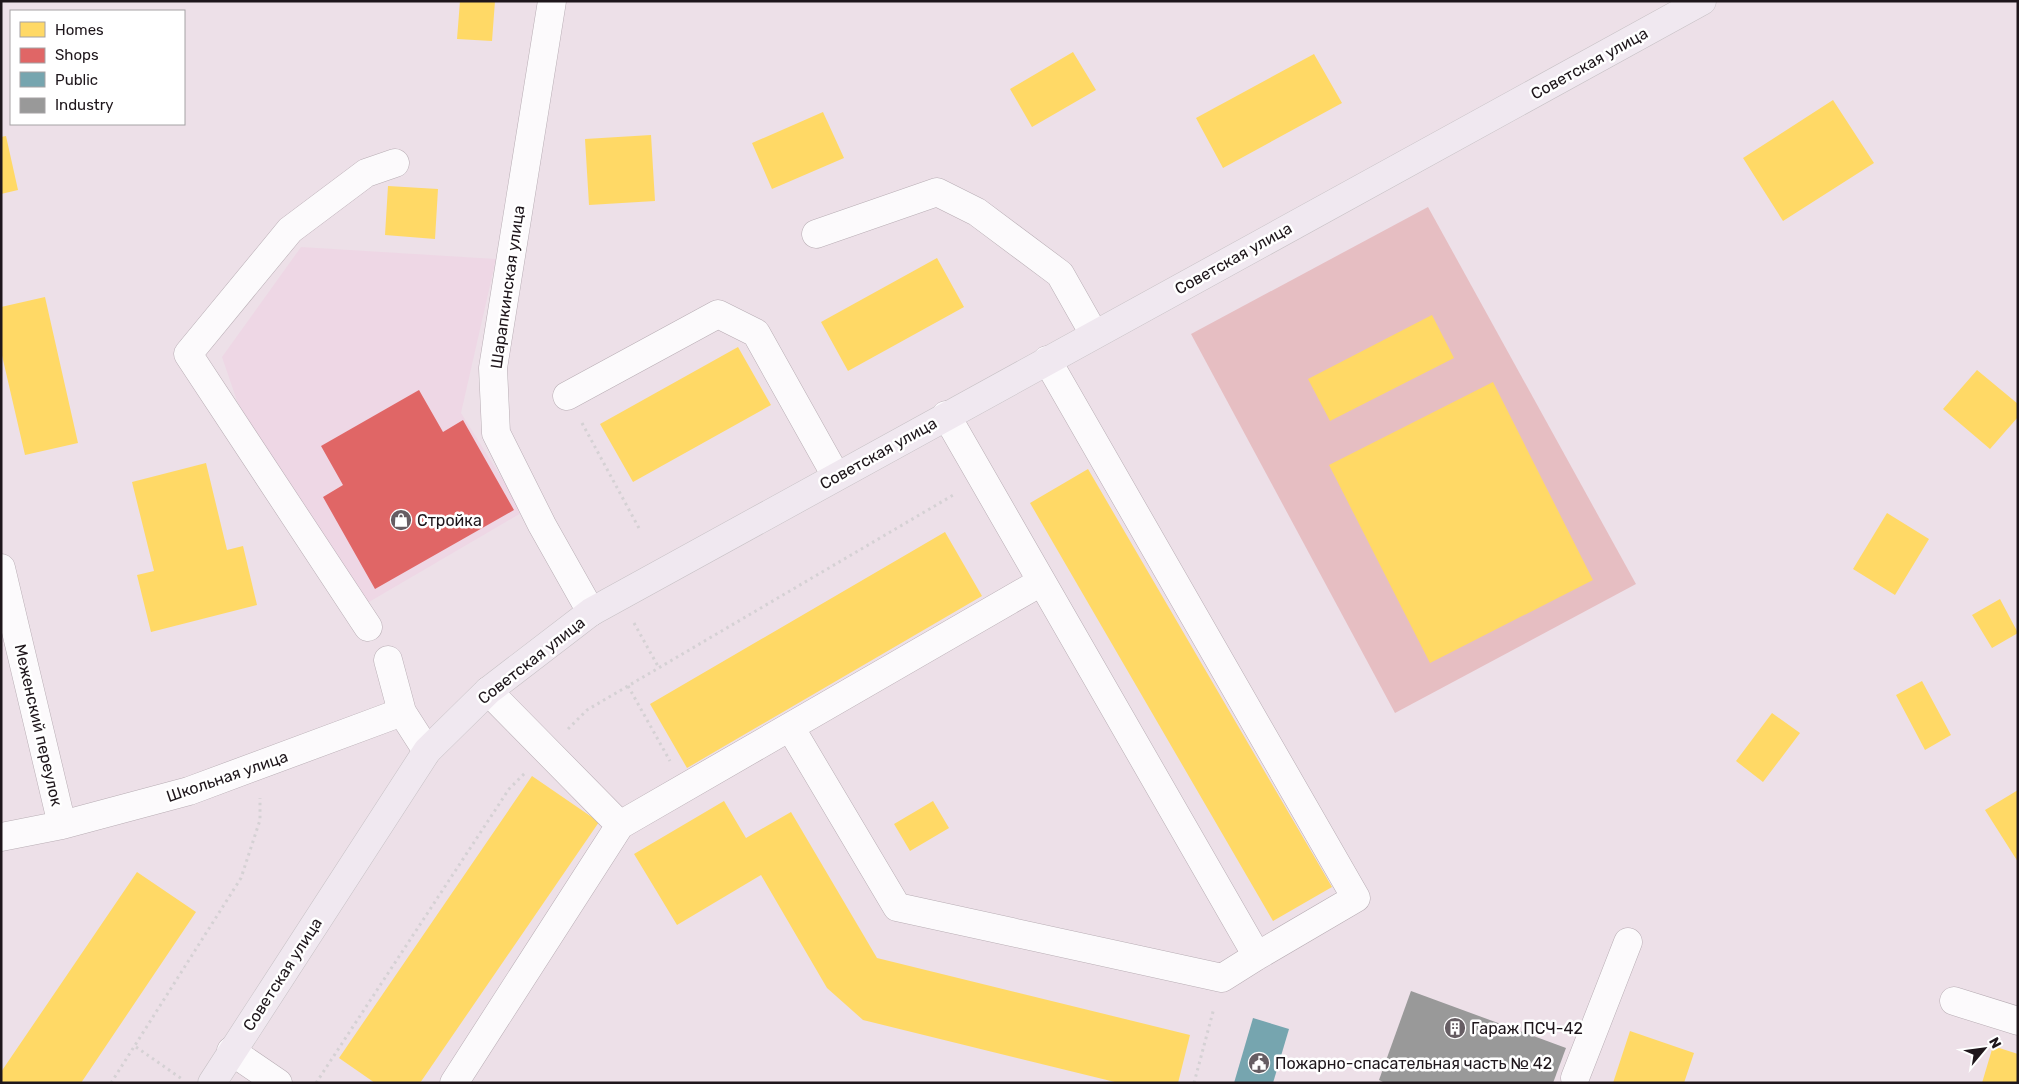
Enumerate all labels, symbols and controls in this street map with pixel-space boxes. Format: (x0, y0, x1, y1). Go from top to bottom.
legend (10, 10, 185, 125)
text: Homes (55, 21, 104, 39)
street label: Советская улица (1527, 23, 1651, 103)
text: Shops (55, 46, 99, 64)
text: Public (55, 71, 98, 89)
text: Industry (55, 96, 114, 114)
street label: Шарапкинская улица (487, 204, 528, 370)
street label: Советская улица (1171, 218, 1295, 298)
street label: Советская улица (816, 413, 940, 493)
shop icon: Стройка (389, 508, 413, 532)
place label: Стройка (417, 511, 482, 530)
street label: Советская улица (474, 613, 589, 708)
street label: Меженский переулок (11, 642, 67, 808)
street label: Школьная улица (164, 747, 290, 806)
street label: Советская улица (239, 914, 326, 1034)
building icon: Гараж ПСЧ-42 (1443, 1016, 1467, 1040)
place label: Гараж ПСЧ-42 (1471, 1019, 1583, 1038)
north arrow (1959, 1024, 2009, 1074)
text: N (1985, 1034, 2005, 1051)
public building icon: Пожарно-спасательная часть № 42 (1247, 1051, 1271, 1075)
place label: Пожарно-спасательная часть № 42 (1275, 1054, 1552, 1073)

